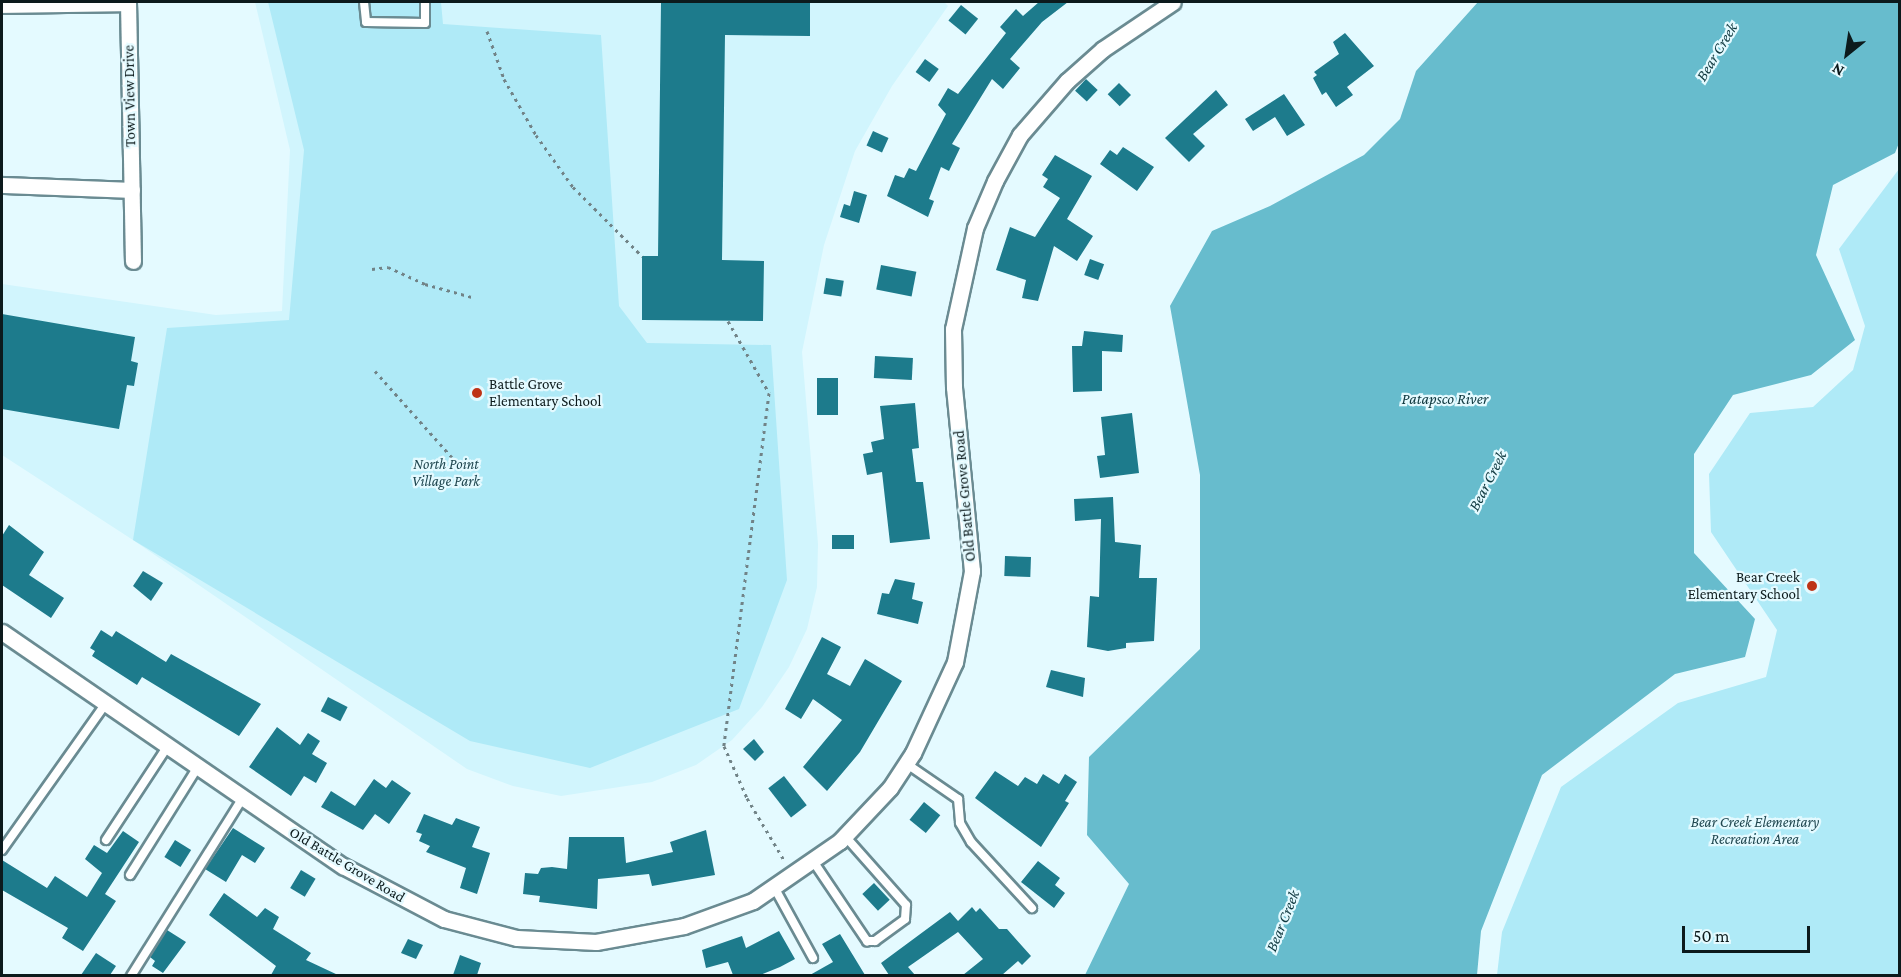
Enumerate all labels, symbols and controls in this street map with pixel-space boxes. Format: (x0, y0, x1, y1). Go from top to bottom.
water label: Bear Creek (1692, 19, 1742, 85)
north arrow (1817, 24, 1877, 84)
street label: Town View Drive (120, 45, 140, 147)
text: N (1829, 60, 1847, 80)
place label: Battle Grove Elementary School (489, 375, 601, 410)
marker: Battle Grove Elementary School (470, 386, 484, 400)
water label: Patapsco River (1402, 389, 1488, 409)
street label: Old Battle Grove Road (950, 430, 980, 562)
water label: Bear Creek (1465, 448, 1511, 514)
park label: North Point Village Park (412, 455, 480, 490)
place label: Bear Creek Elementary School (1688, 568, 1800, 603)
marker: Bear Creek Elementary School (1805, 579, 1819, 593)
park label: Bear Creek Elementary Recreation Area (1691, 813, 1819, 848)
street label: Old Battle Grove Road (286, 823, 408, 907)
water label: Bear Creek (1262, 887, 1304, 955)
scale bar (1685, 914, 1812, 952)
text: 50 m (1693, 926, 1730, 946)

